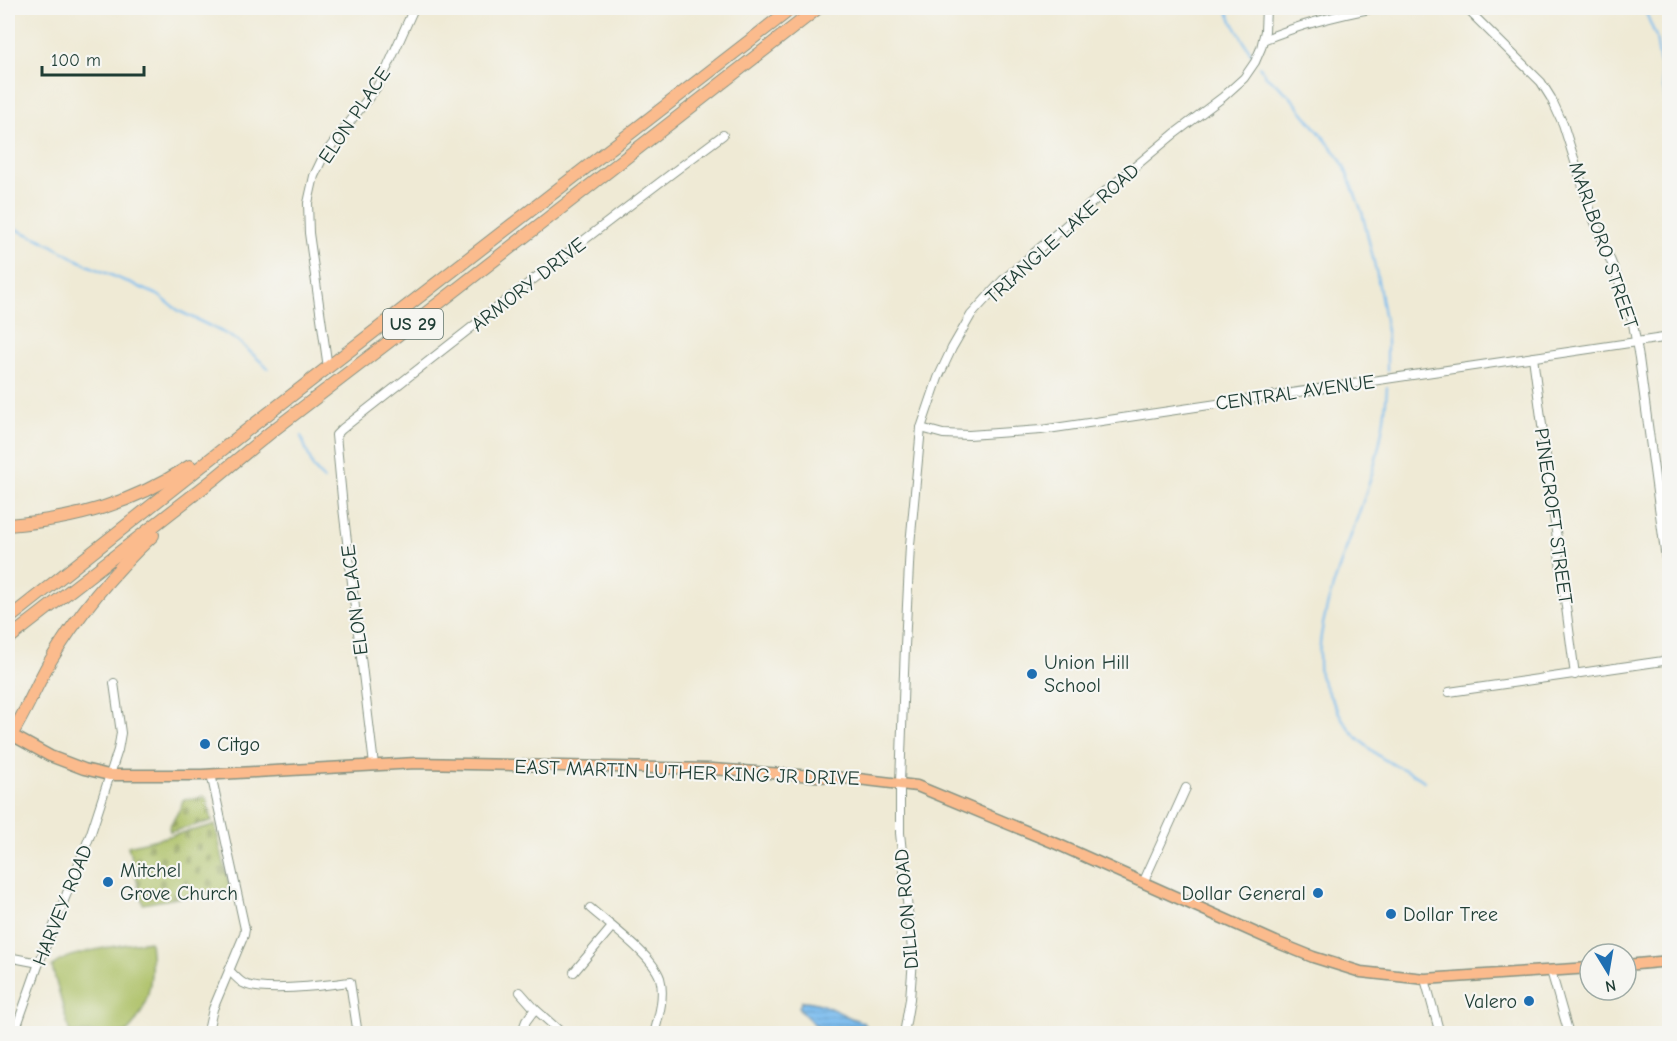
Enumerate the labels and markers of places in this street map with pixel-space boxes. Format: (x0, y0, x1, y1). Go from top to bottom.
place label: Union Hill School (1044, 651, 1130, 697)
marker: Union Hill School (1025, 667, 1039, 681)
place label: Citgo (217, 733, 260, 756)
marker: Citgo (198, 737, 212, 751)
place label: Mitchel Grove Church (120, 859, 238, 905)
marker: Mitchel Grove Church (101, 875, 115, 889)
place label: Dollar General (1181, 882, 1306, 905)
marker: Dollar General (1311, 886, 1325, 900)
place label: Dollar Tree (1403, 903, 1498, 926)
marker: Dollar Tree (1384, 907, 1398, 921)
place label: Valero (1465, 990, 1517, 1013)
marker: Valero (1522, 994, 1536, 1008)

